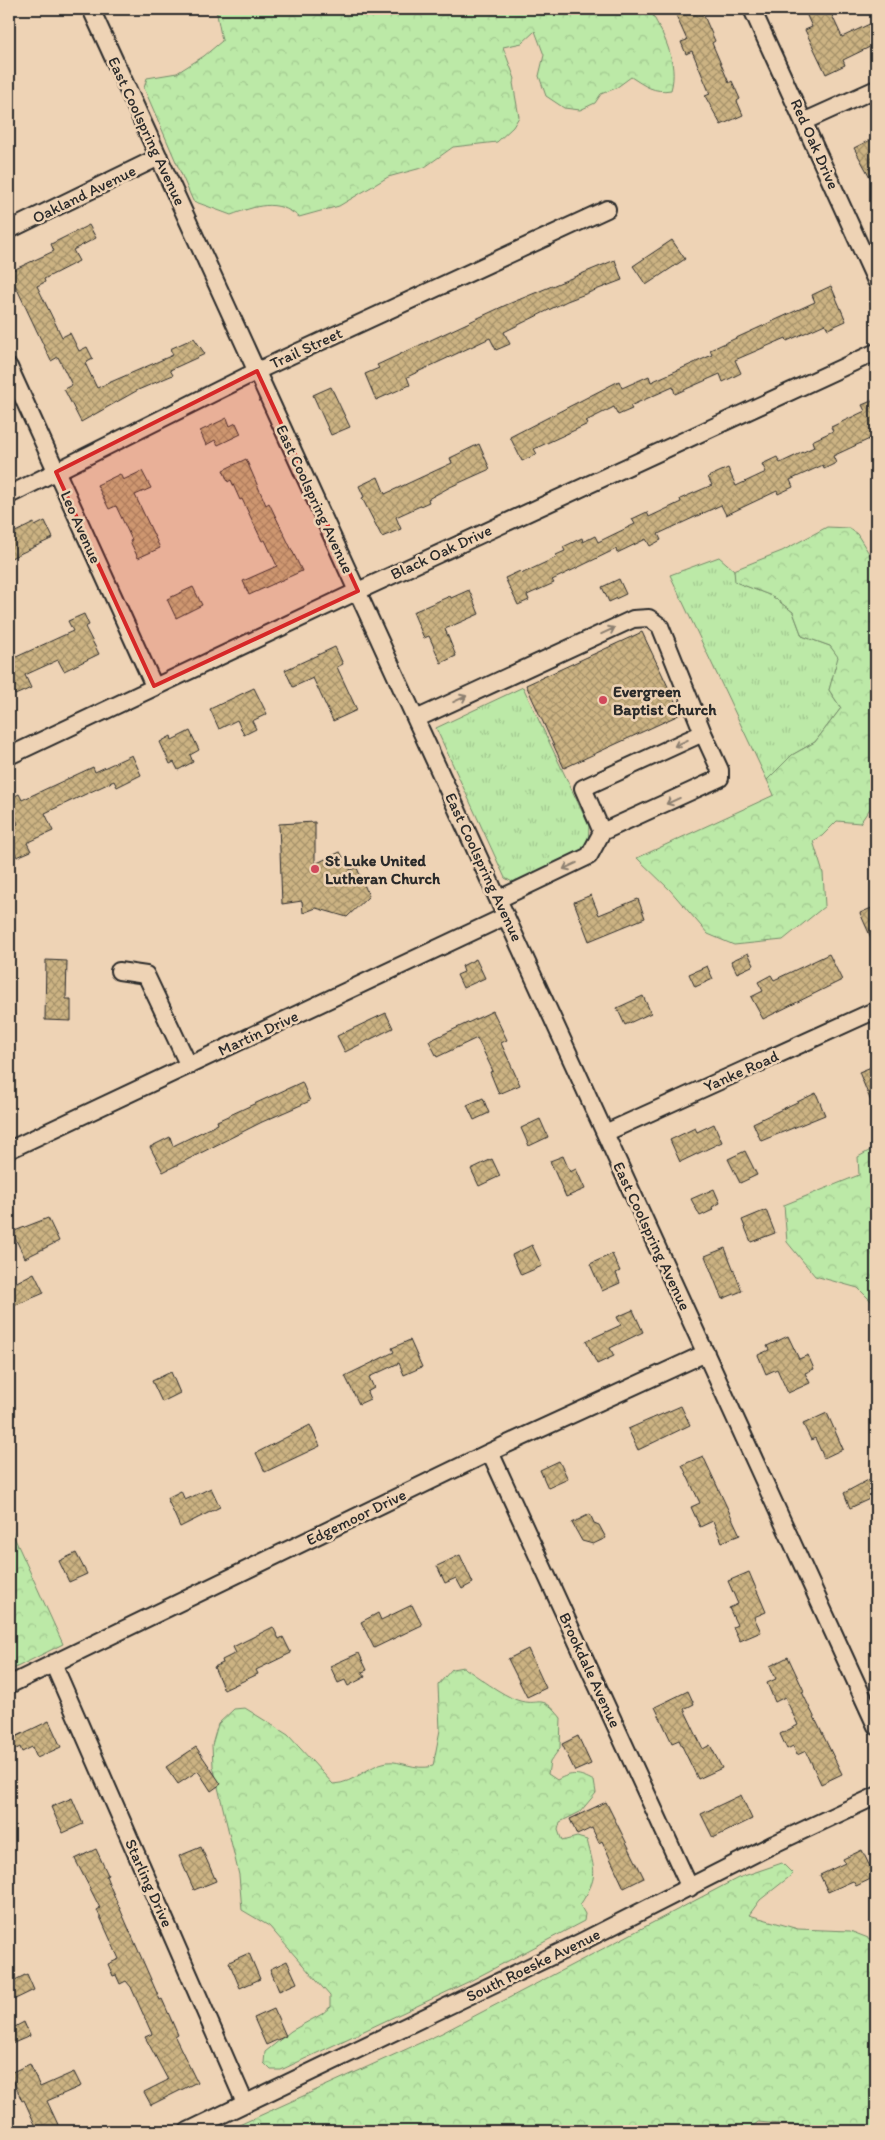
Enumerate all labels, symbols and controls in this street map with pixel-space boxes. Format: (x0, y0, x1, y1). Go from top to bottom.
street label: East Coolspring Avenue (104, 54, 190, 208)
street label: Red Oak Drive (787, 96, 843, 192)
street label: Oakland Avenue (29, 161, 139, 227)
street label: Trail Street (267, 323, 345, 373)
street label: East Coolspring Avenue (272, 422, 358, 576)
street label: Leo Avenue (57, 488, 105, 566)
street label: Black Oak Drive (387, 520, 495, 584)
one-way arrow (600, 626, 615, 635)
place label: Evergreen Baptist Church (613, 682, 717, 720)
one-way arrow (452, 693, 467, 703)
marker: Evergreen Baptist Church (597, 694, 609, 706)
one-way arrow (674, 739, 689, 749)
street label: East Coolspring Avenue (441, 790, 527, 944)
one-way arrow (666, 796, 681, 806)
place label: St Luke United Lutheran Church (325, 851, 441, 888)
one-way arrow (563, 861, 578, 871)
marker: St Luke United Lutheran Church (309, 863, 321, 875)
street label: Martin Drive (215, 1006, 301, 1060)
street label: Yanke Road (701, 1046, 782, 1096)
street label: East Coolspring Avenue (609, 1159, 695, 1313)
street label: Edgemoor Drive (303, 1485, 409, 1549)
street label: Brookdale Avenue (555, 1609, 625, 1731)
street label: Starling Drive (121, 1836, 177, 1930)
street label: South Roeske Avenue (463, 1924, 603, 2006)

